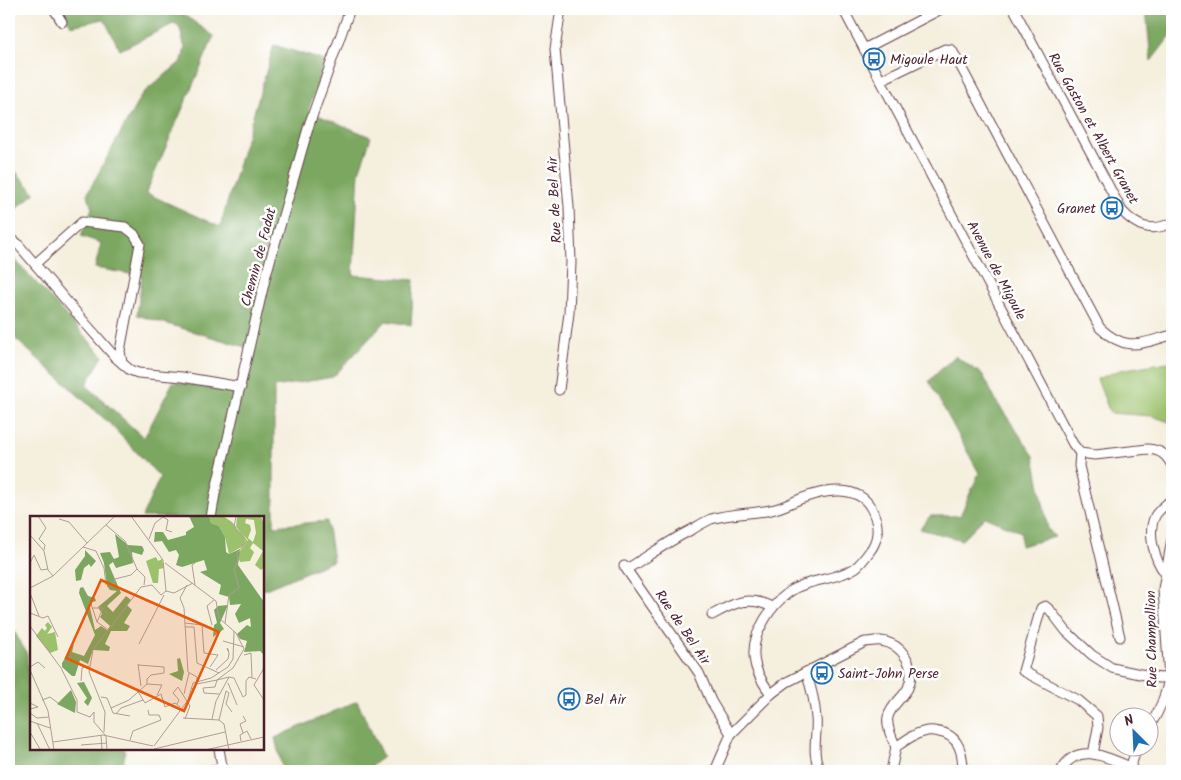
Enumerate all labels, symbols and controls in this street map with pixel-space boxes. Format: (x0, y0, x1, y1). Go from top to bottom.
bus stop icon: Migoule Haut (862, 47, 886, 71)
place label: Migoule Haut (890, 49, 968, 71)
street label: Rue Gaston et Albert Granet (1042, 49, 1144, 209)
street label: Rue de Bel Air (542, 155, 568, 244)
bus stop icon: Granet (1100, 196, 1124, 220)
place label: Granet (1057, 198, 1097, 220)
street label: Chemin de Fadat (235, 205, 283, 309)
street label: Avenue de Migoule (961, 217, 1032, 325)
inset map (30, 516, 264, 750)
street label: Rue de Bel Air (649, 586, 716, 671)
street label: Rue Champollion (1140, 590, 1164, 688)
bus stop icon: Saint-John Perse (810, 661, 834, 685)
place label: Saint-John Perse (838, 663, 940, 685)
bus stop icon: Bel Air (557, 687, 581, 711)
place label: Bel Air (585, 689, 627, 711)
north arrow (1108, 708, 1158, 758)
text: N (1121, 709, 1138, 733)

